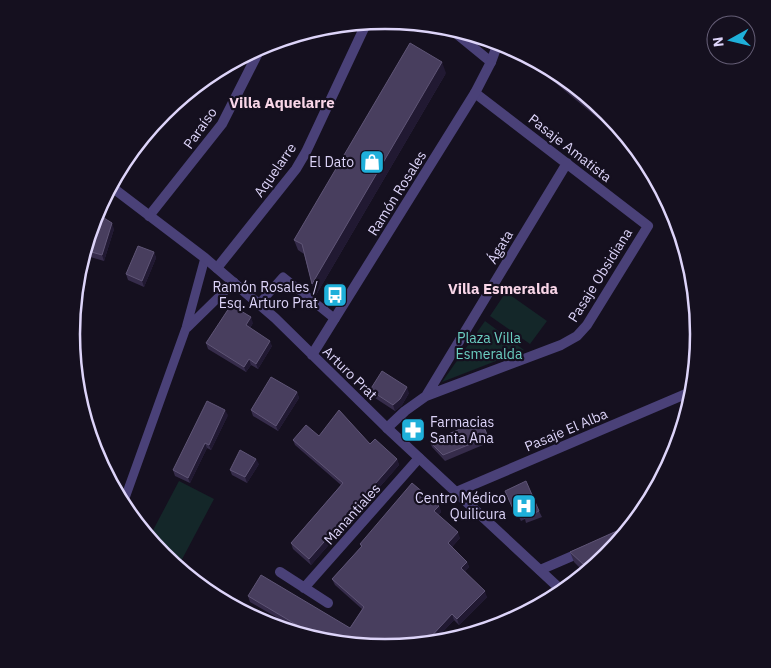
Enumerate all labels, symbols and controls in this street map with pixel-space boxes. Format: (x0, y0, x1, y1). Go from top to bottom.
north arrow (706, 15, 756, 65)
text: N (709, 36, 728, 48)
district label: Villa Aquelarre (229, 93, 335, 112)
street label: Paraíso (179, 104, 221, 152)
street label: Pasaje Amatista (525, 110, 616, 186)
street label: Aquelarre (250, 139, 300, 201)
street label: Ramón Rosales (364, 147, 430, 239)
shop icon: El Dato (359, 149, 385, 175)
place label: El Dato (309, 153, 354, 171)
street label: Pasaje Obsidiana (564, 224, 636, 325)
street label: Ágata (482, 226, 517, 267)
place label: Ramón Rosales / Esq. Arturo Prat (213, 278, 318, 312)
district label: Villa Esmeralda (448, 279, 559, 298)
bus stop icon: Ramón Rosales / Esq. Arturo Prat (322, 282, 348, 308)
park label: Plaza Villa Esmeralda (456, 329, 523, 363)
street label: Arturo Prat (319, 343, 381, 404)
street label: Pasaje El Alba (522, 404, 611, 456)
place label: Farmacias Santa Ana (430, 413, 495, 447)
pharmacy icon: Farmacias Santa Ana (400, 417, 426, 443)
street label: Manantiales (320, 479, 384, 548)
place label: Centro Médico Quilicura (415, 489, 507, 523)
hospital icon: Centro Médico Quilicura (511, 493, 537, 519)

